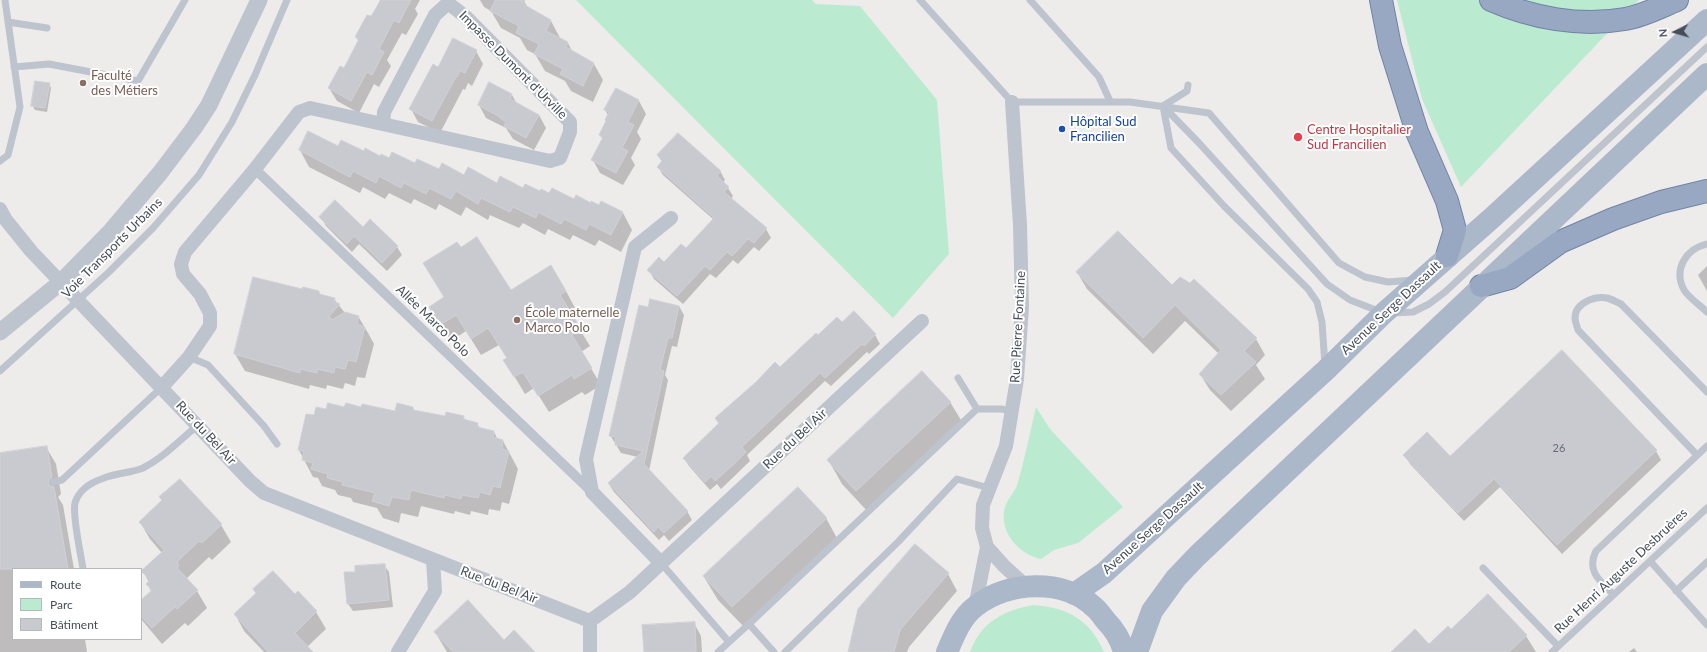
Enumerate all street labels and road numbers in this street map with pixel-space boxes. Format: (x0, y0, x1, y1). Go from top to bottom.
street label: Impasse Dumont d'Urville (456, 8, 570, 122)
street label: Voie Transports Urbains (59, 195, 165, 301)
street label: Avenue Serge Dassault (1338, 258, 1444, 358)
street label: Rue Pierre Fontaine (1007, 271, 1029, 383)
street label: Allée Marco Polo (393, 282, 473, 360)
street label: Rue du Bel Air (173, 398, 239, 468)
street label: Rue du Bel Air (760, 406, 830, 472)
street label: Avenue Serge Dassault (1099, 479, 1207, 577)
street label: Rue Henri Auguste Desbruères (1551, 505, 1691, 637)
street label: Rue du Bel Air (458, 563, 540, 607)

